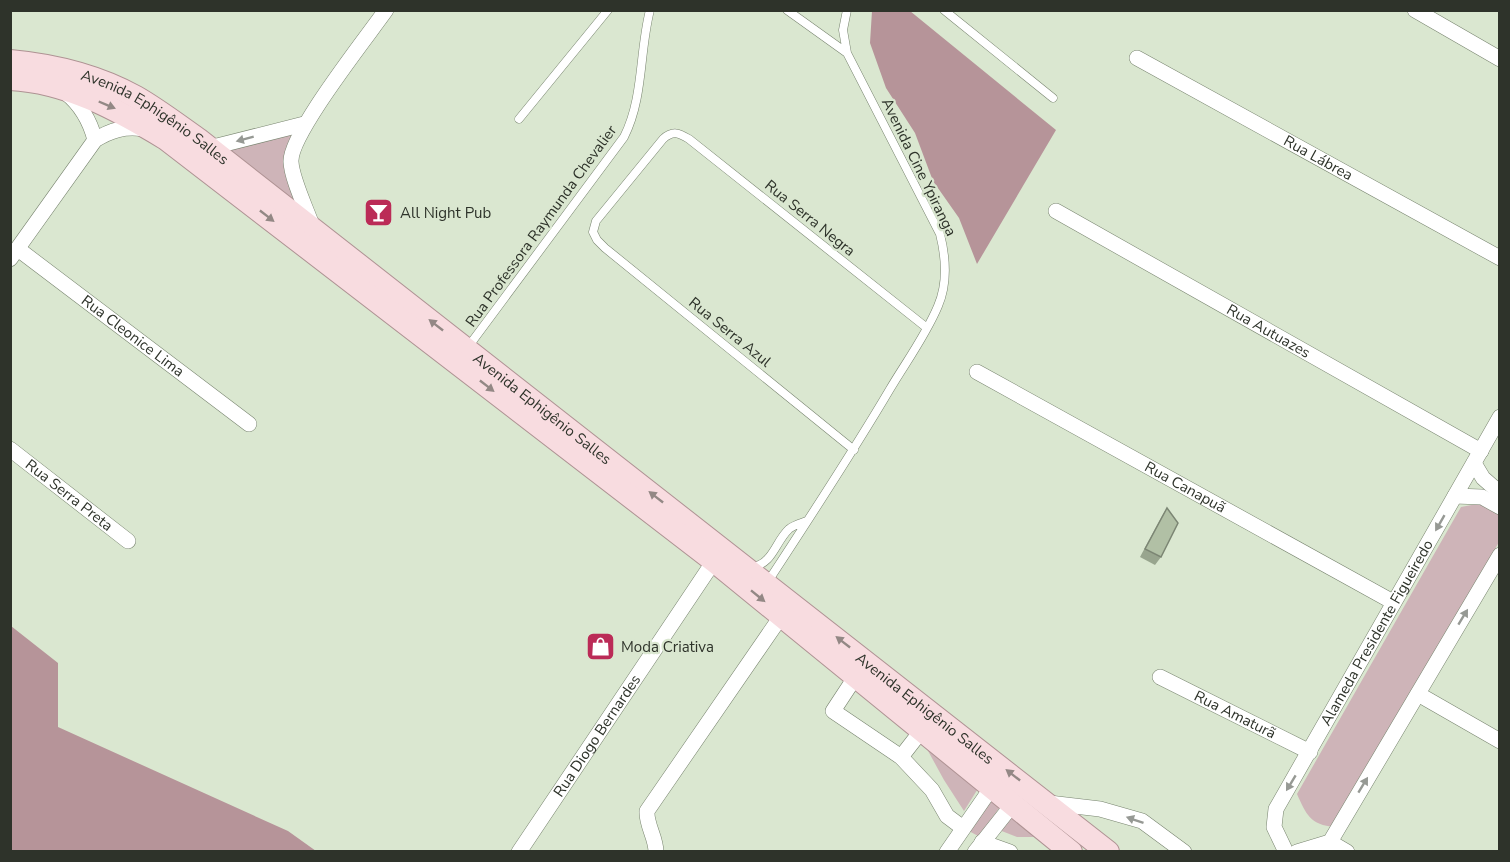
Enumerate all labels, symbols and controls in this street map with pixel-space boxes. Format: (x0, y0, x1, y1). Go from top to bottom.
street label: Avenida Ephigênio Salles (78, 65, 233, 169)
street label: Avenida Cine Ypiranga (877, 95, 961, 239)
one-way arrow (98, 101, 116, 110)
street label: Rua Professora Raymunda Chevalier (461, 121, 621, 331)
street label: Rua Lábrea (1280, 131, 1357, 185)
one-way arrow (236, 135, 254, 144)
street label: Rua Serra Negra (761, 175, 859, 261)
bar icon: All Night Pub (363, 197, 395, 229)
place label: All Night Pub (400, 203, 491, 223)
one-way arrow (258, 210, 274, 222)
street label: Rua Cleonice Lima (77, 290, 188, 381)
street label: Rua Serra Azul (685, 293, 776, 372)
street label: Rua Autuazes (1223, 299, 1314, 363)
one-way arrow (429, 319, 444, 331)
street label: Avenida Ephigênio Salles (469, 348, 615, 469)
one-way arrow (480, 380, 495, 392)
street label: Rua Serra Preta (21, 455, 117, 536)
street label: Rua Canapuã (1141, 457, 1229, 518)
one-way arrow (648, 490, 664, 503)
one-way arrow (1434, 515, 1445, 531)
street label: Alameda Presidente Figueiredo (1316, 536, 1438, 729)
one-way arrow (750, 590, 766, 603)
one-way arrow (1458, 608, 1468, 625)
shop icon: Moda Criativa (584, 631, 616, 663)
one-way arrow (835, 636, 851, 649)
place label: Moda Criativa (621, 637, 714, 657)
street label: Avenida Ephigênio Salles (851, 648, 998, 769)
street label: Rua Diogo Bernardes (549, 671, 645, 801)
street label: Rua Amaturã (1191, 686, 1279, 743)
one-way arrow (1005, 769, 1021, 782)
one-way arrow (1286, 775, 1296, 792)
one-way arrow (1358, 777, 1369, 793)
one-way arrow (1126, 814, 1144, 824)

